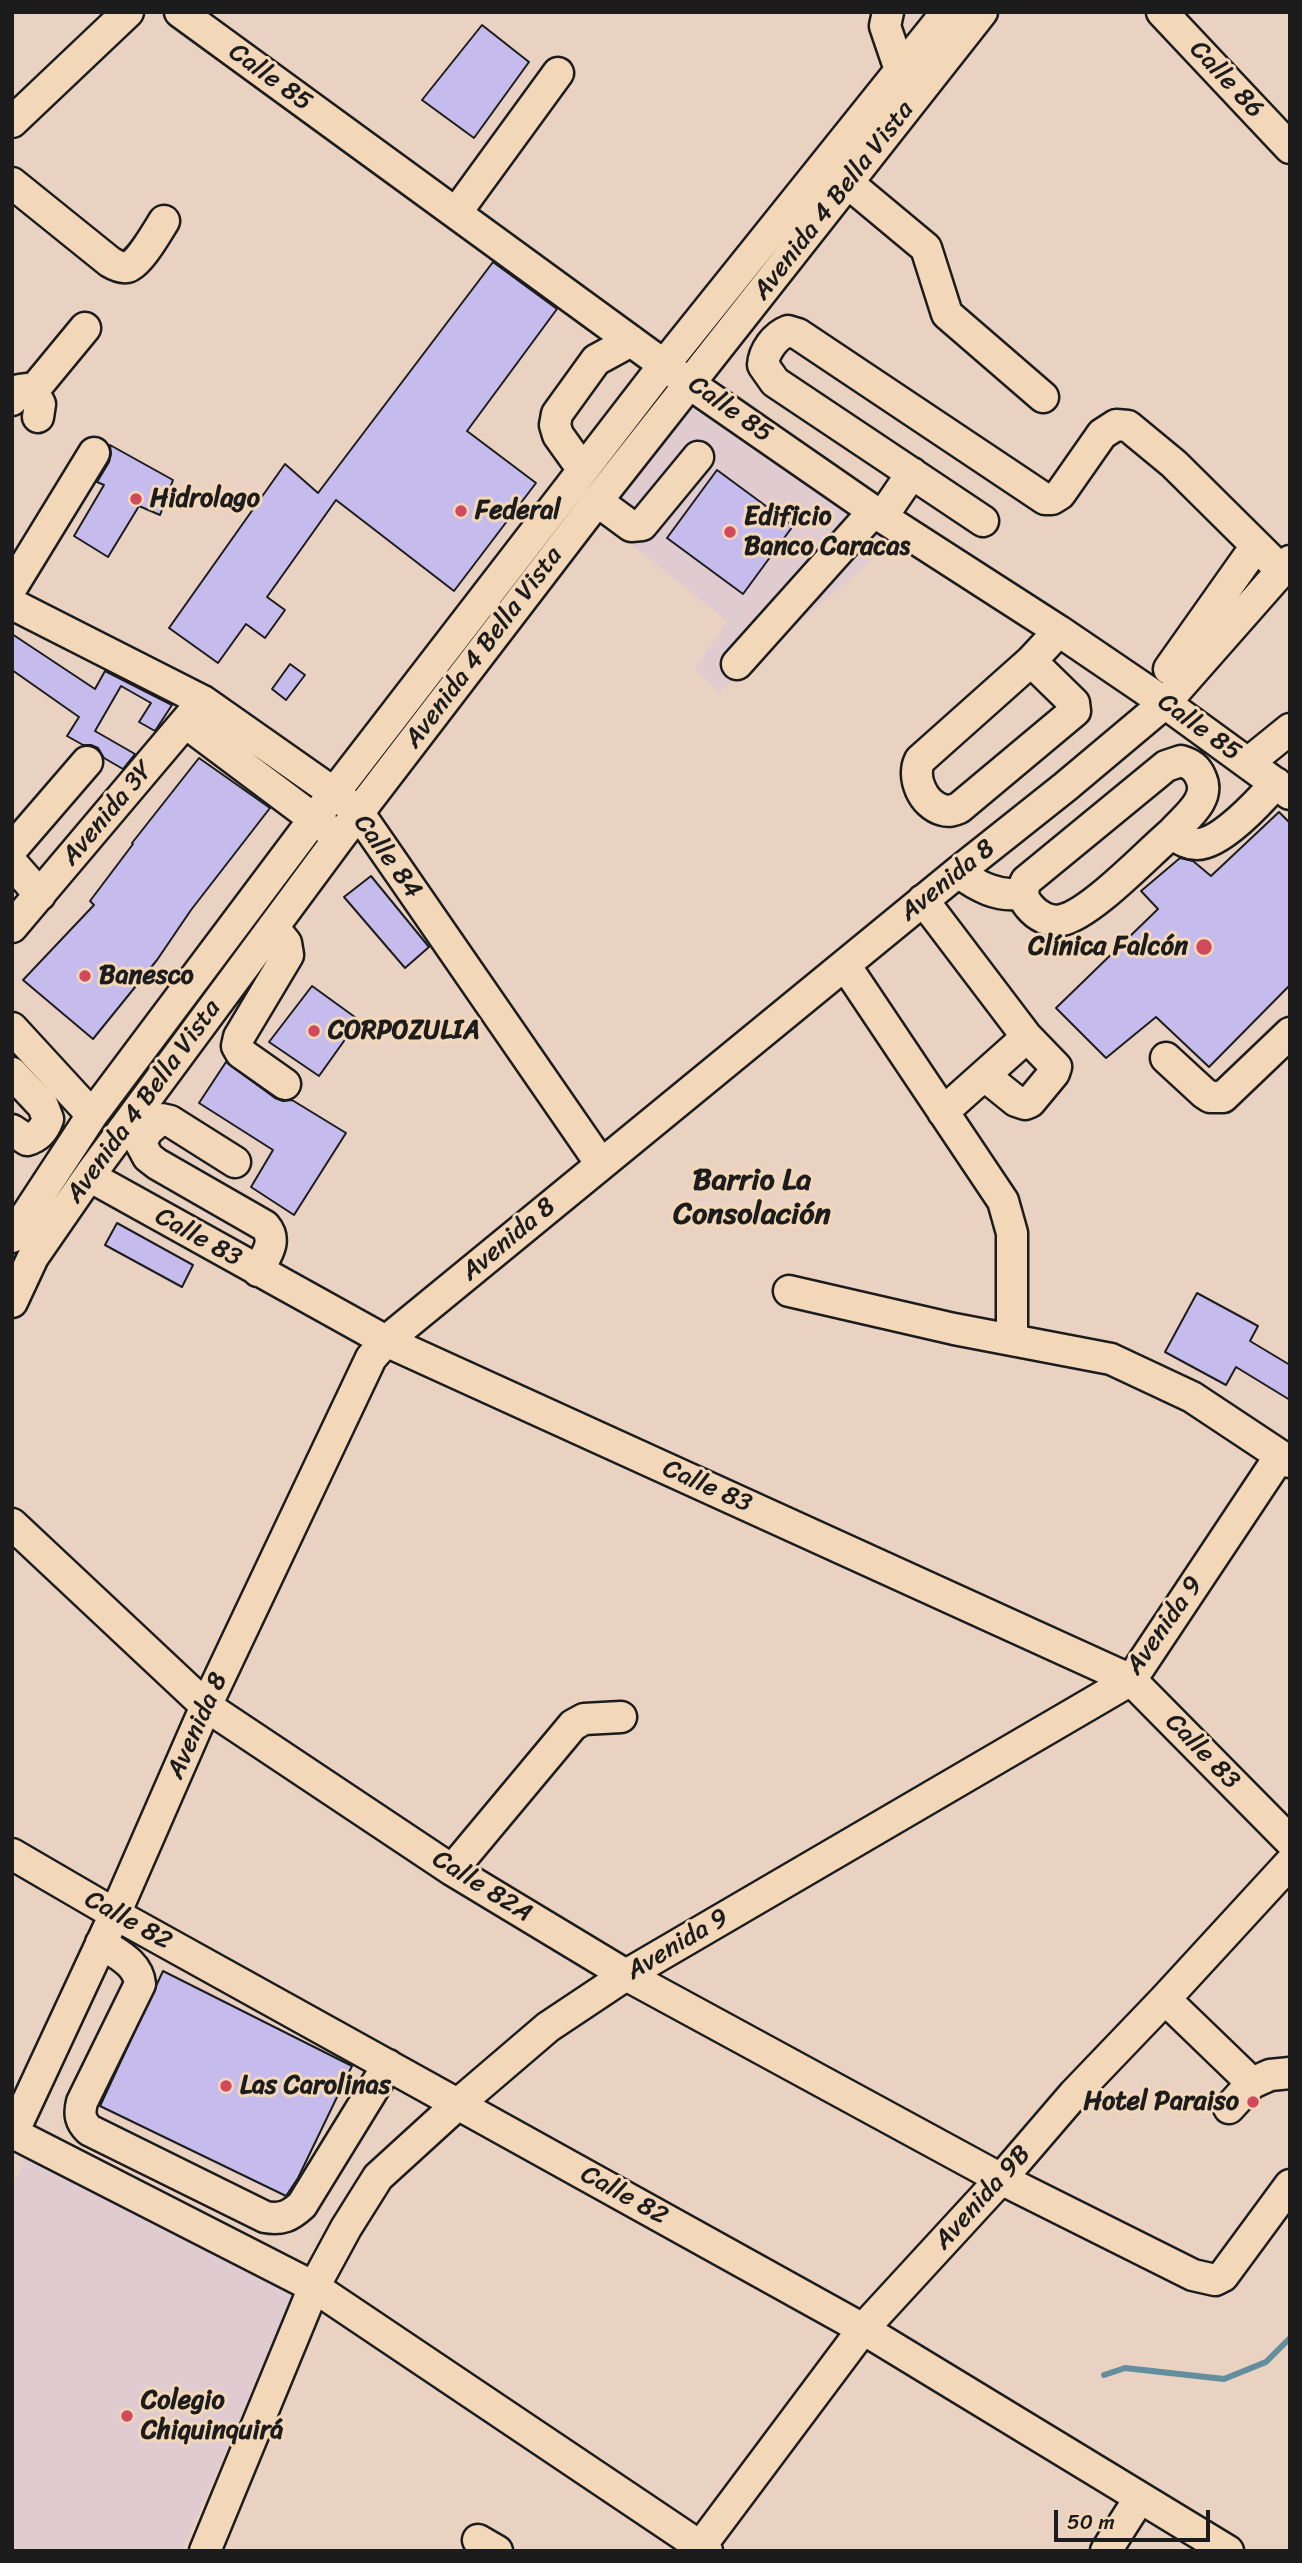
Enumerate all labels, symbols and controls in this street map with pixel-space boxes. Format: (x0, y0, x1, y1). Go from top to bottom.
street label: Calle 86 (1182, 35, 1270, 125)
street label: Calle 85 (222, 37, 318, 119)
street label: Avenida 4 Bella Vista (747, 95, 921, 307)
street label: Calle 85 (682, 370, 778, 450)
place label: Hidrolago (150, 483, 260, 515)
marker: Hidrolago (128, 491, 144, 507)
place label: Federal (475, 495, 561, 527)
place label: Edificio Banco Caracas (744, 501, 910, 562)
marker: Federal (453, 503, 469, 519)
marker: Edificio Banco Caracas (722, 524, 738, 540)
street label: Avenida 4 Bella Vista (398, 541, 570, 755)
street label: Calle 85 (1151, 687, 1247, 769)
street label: Avenida 3Y (56, 756, 160, 872)
street label: Calle 84 (346, 809, 428, 905)
street label: Avenida 8 (894, 833, 1002, 929)
place label: Clínica Falcón (1028, 931, 1188, 963)
marker: Clínica Falcón (1194, 937, 1214, 957)
place label: Banesco (99, 960, 194, 992)
marker: Banesco (77, 968, 93, 984)
street label: Avenida 4 Bella Vista (60, 994, 228, 1210)
place label: CORPOZULIA (328, 1015, 480, 1047)
marker: CORPOZULIA (306, 1023, 322, 1039)
district label: Barrio La Consolación (673, 1163, 831, 1234)
street label: Avenida 8 (456, 1192, 562, 1288)
street label: Calle 83 (149, 1202, 247, 1274)
street label: Calle 83 (658, 1454, 756, 1520)
street label: Avenida 9 (1120, 1571, 1210, 1681)
street label: Avenida 8 (161, 1668, 235, 1784)
street label: Calle 83 (1158, 1707, 1246, 1797)
street label: Calle 82A (426, 1844, 538, 1930)
street label: Calle 82 (79, 1884, 177, 1958)
street label: Avenida 9 (621, 1902, 735, 1988)
place label: Las Carolinas (240, 2070, 391, 2102)
marker: Las Carolinas (218, 2078, 234, 2094)
place label: Hotel Paraiso (1084, 2086, 1239, 2118)
marker: Hotel Paraiso (1245, 2094, 1261, 2110)
street label: Avenida 9B (928, 2139, 1038, 2257)
street label: Calle 82 (575, 2159, 673, 2233)
place label: Colegio Chiquinquirá (141, 2385, 283, 2446)
marker: Colegio Chiquinquirá (119, 2408, 135, 2424)
scale bar (1057, 2496, 1213, 2540)
text: 50 m (1067, 2503, 1115, 2541)

